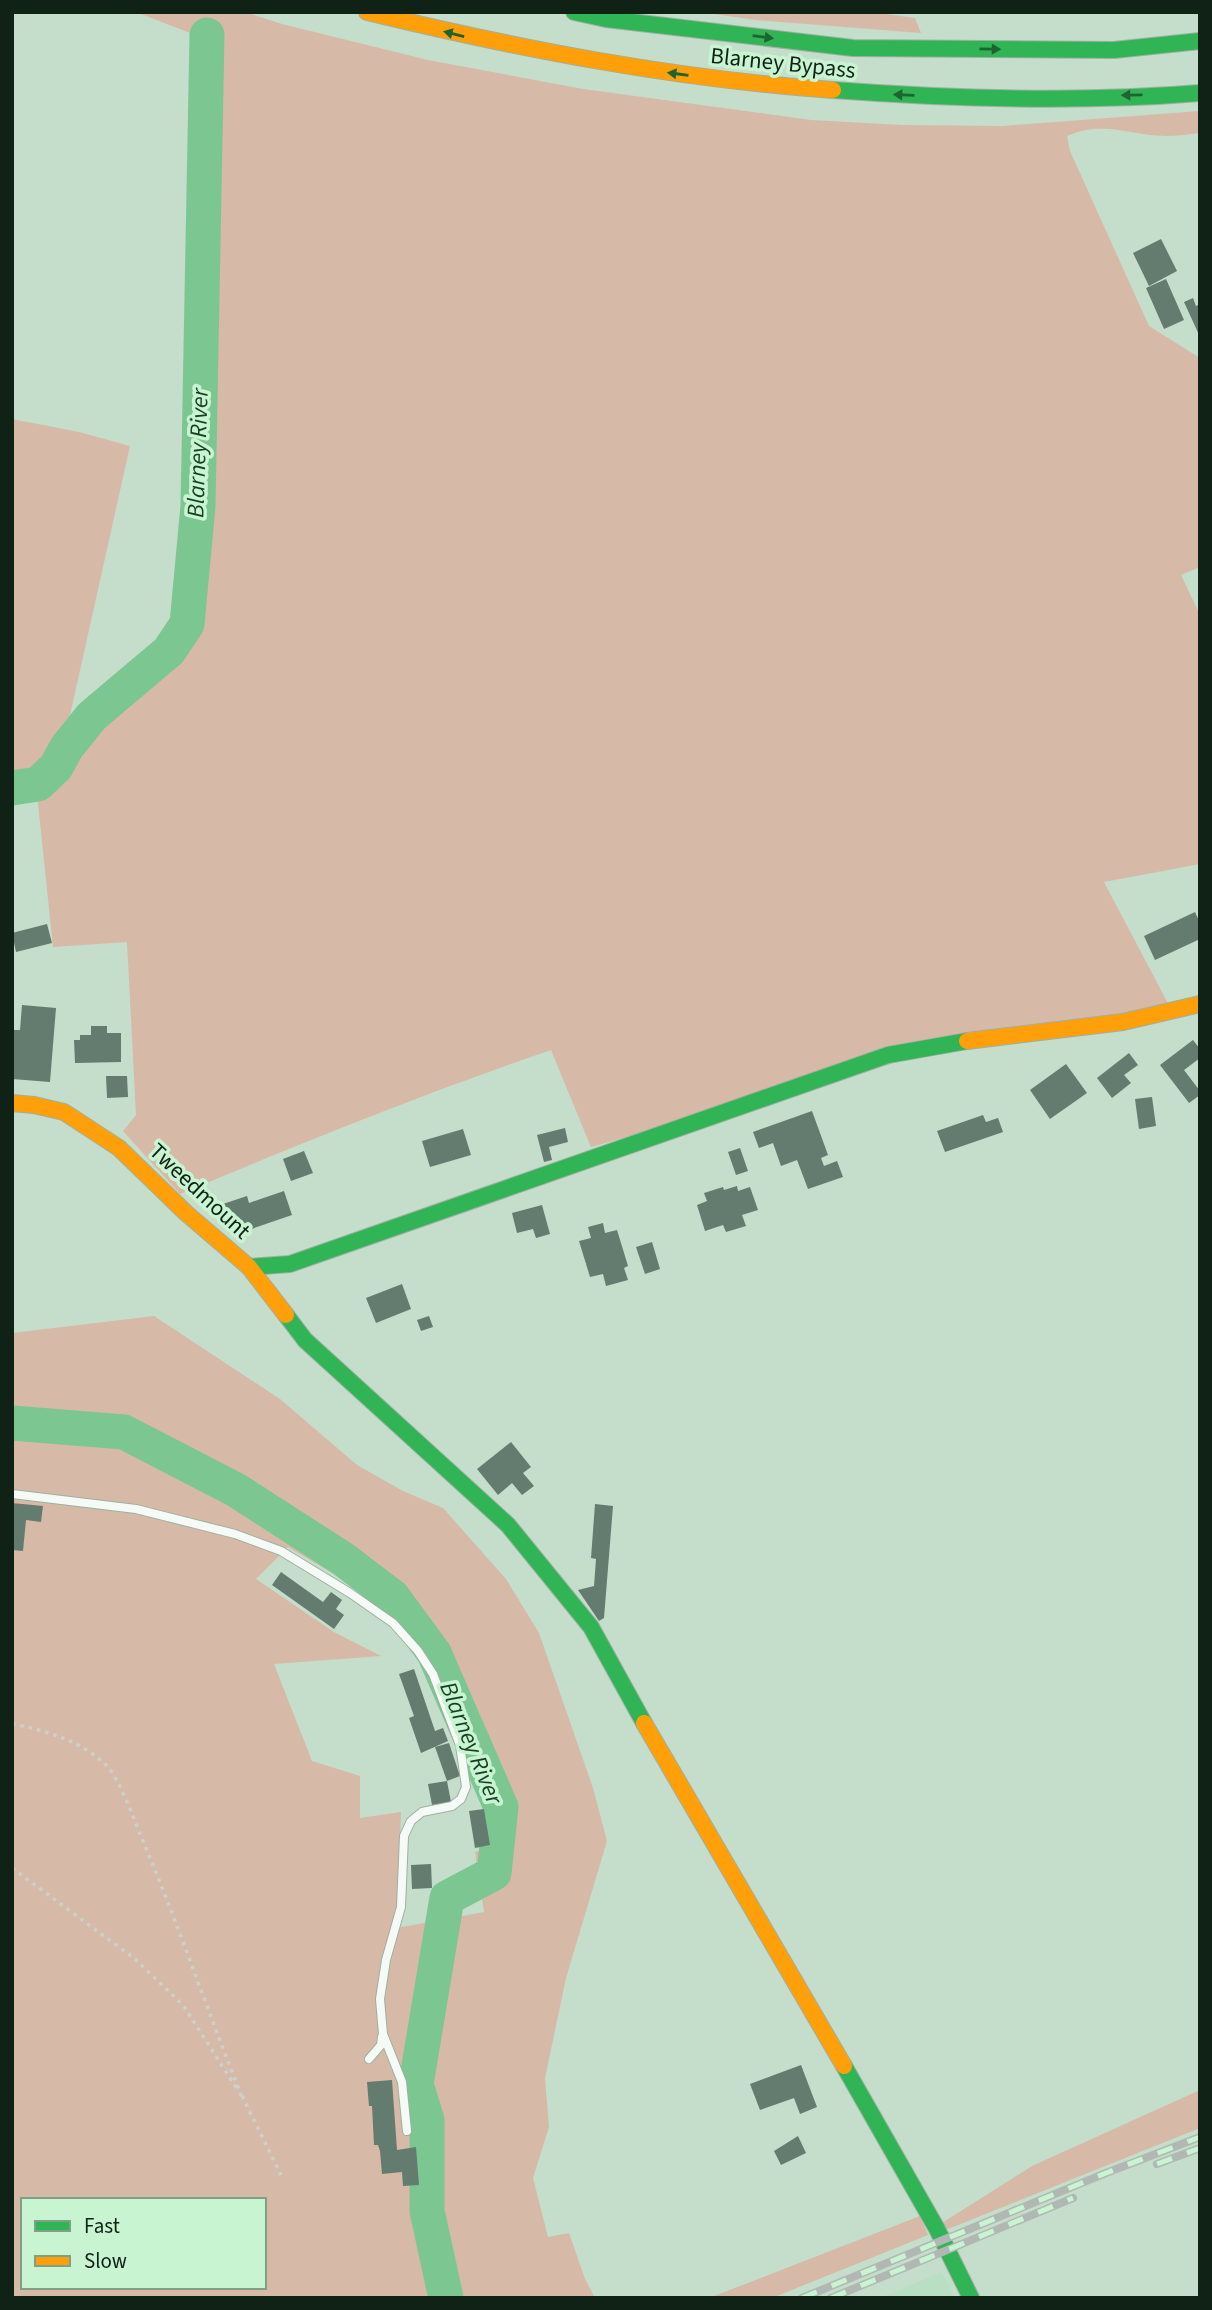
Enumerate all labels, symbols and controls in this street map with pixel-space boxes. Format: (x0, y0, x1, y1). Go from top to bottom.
one-way arrow (443, 28, 465, 39)
one-way arrow (753, 32, 775, 43)
street label: Blarney Bypass (709, 39, 857, 87)
one-way arrow (980, 43, 1002, 55)
one-way arrow (667, 68, 689, 79)
one-way arrow (893, 90, 915, 101)
one-way arrow (1120, 90, 1142, 101)
water label: Blarney River (178, 386, 218, 518)
street label: Tweedmount (142, 1135, 258, 1247)
water label: Blarney River (431, 1676, 512, 1811)
legend (21, 2198, 266, 2289)
text: Fast (84, 2211, 120, 2241)
text: Slow (84, 2246, 127, 2276)

